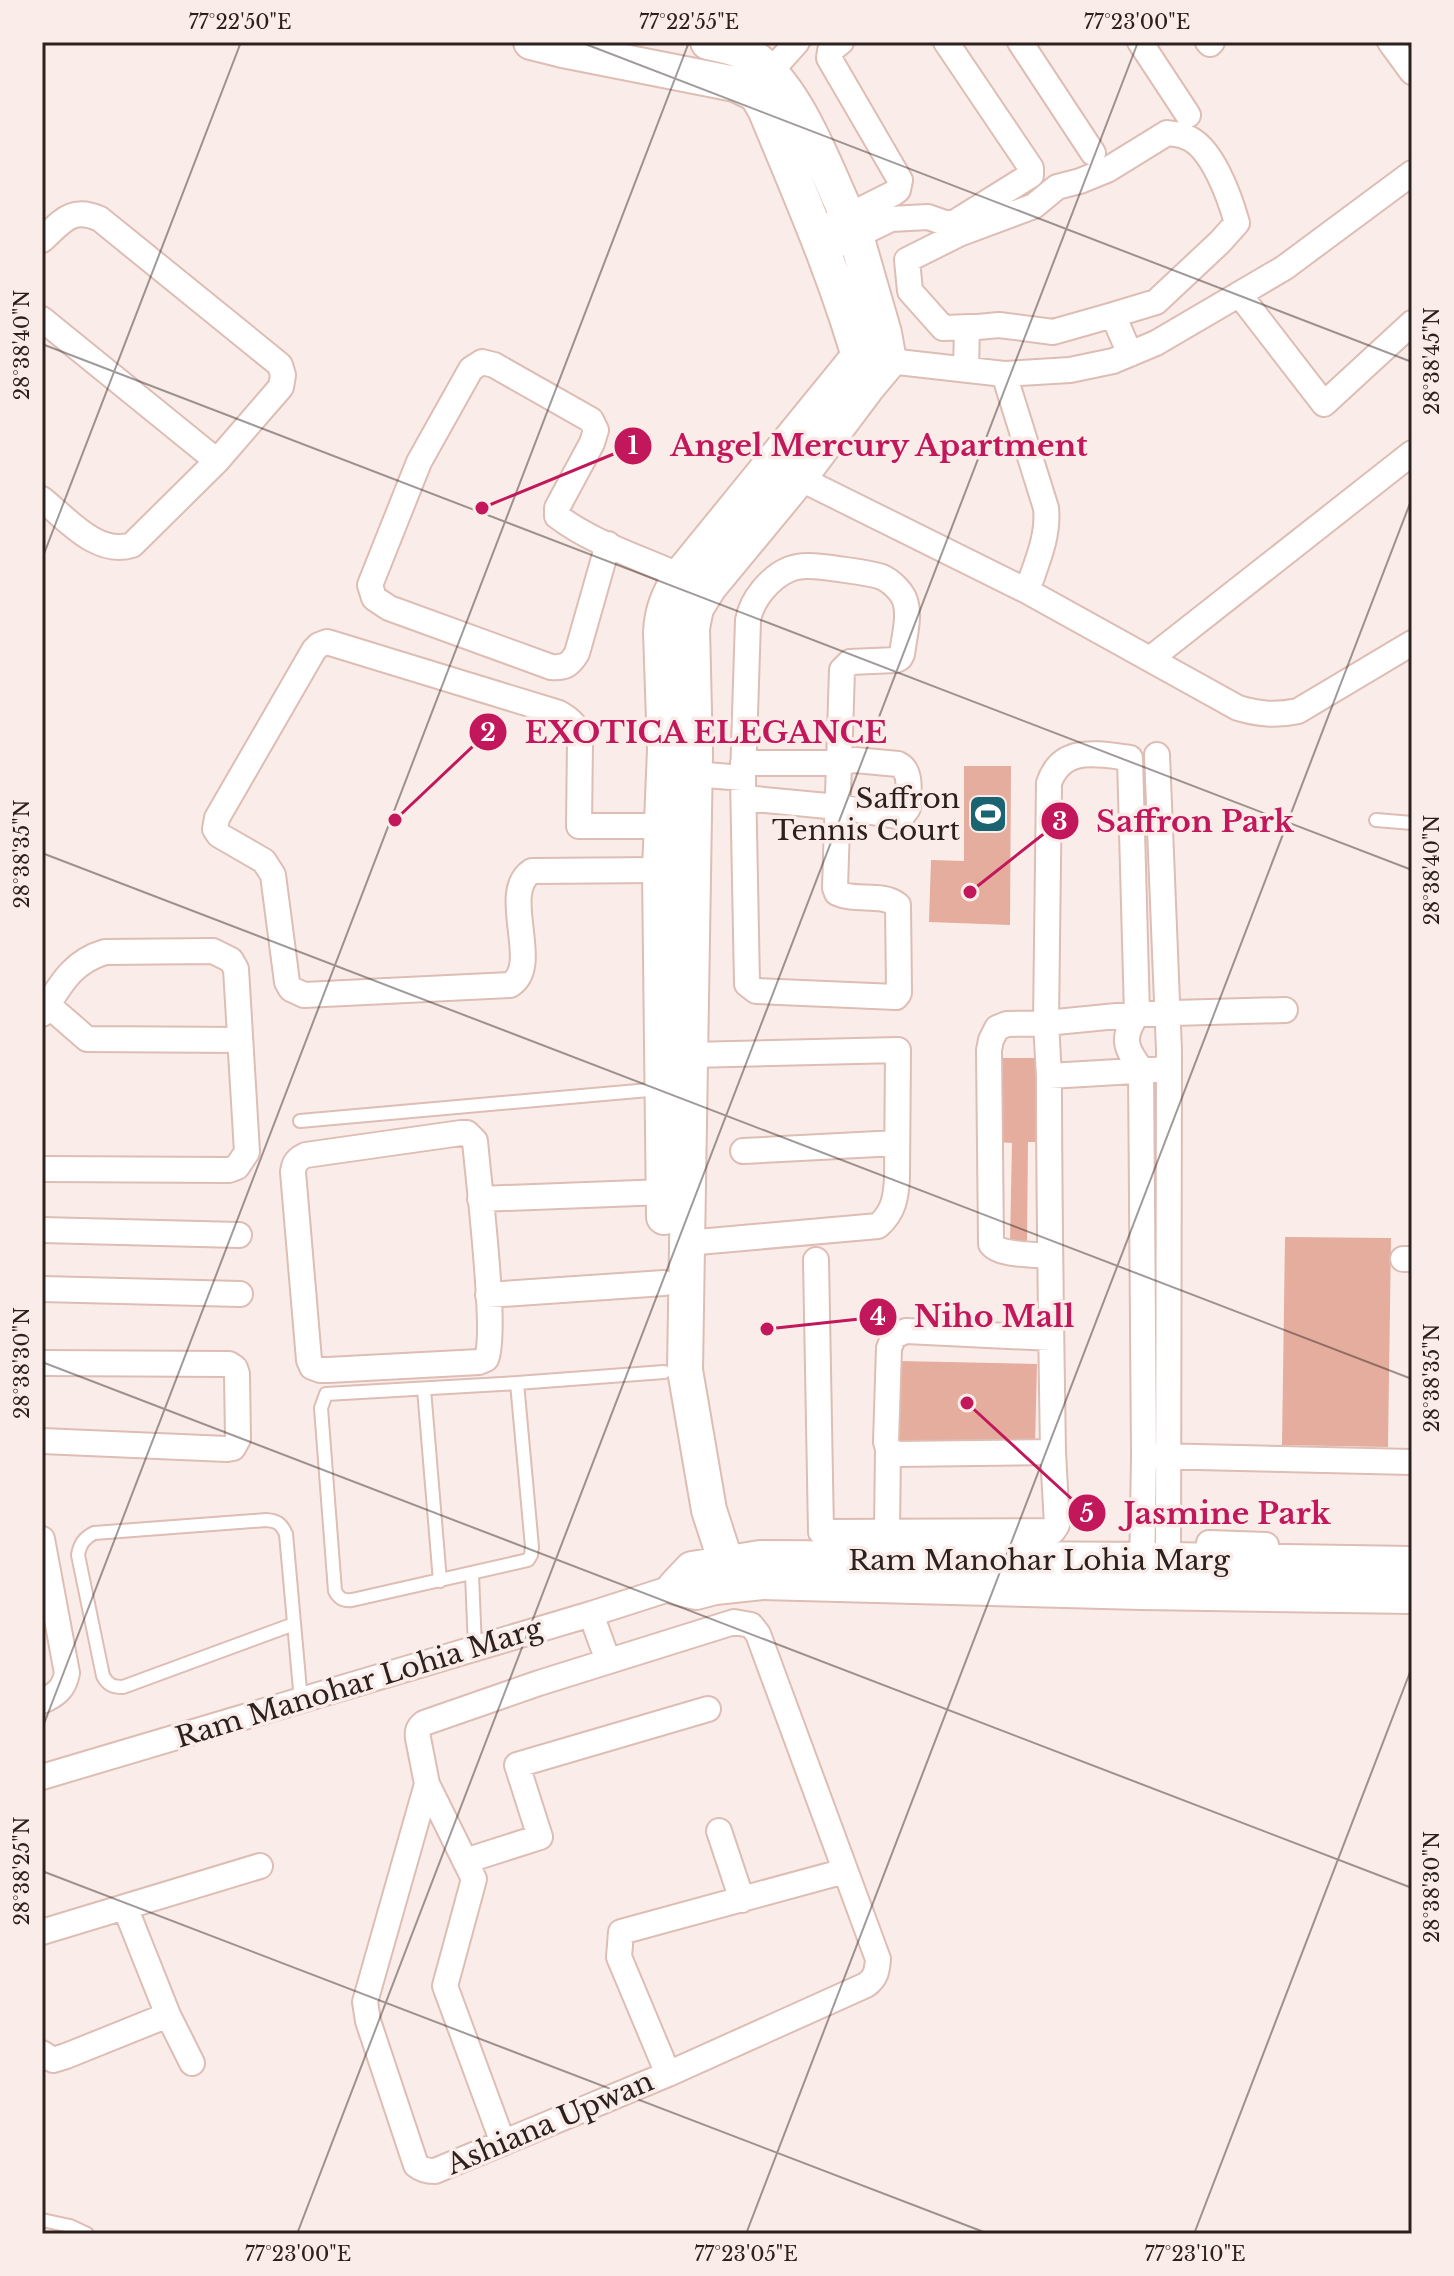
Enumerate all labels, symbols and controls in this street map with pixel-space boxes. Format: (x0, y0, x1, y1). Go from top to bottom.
text: 77°22'50"E (189, 10, 291, 34)
text: 77°22'55"E (639, 10, 739, 34)
text: 77°23'00"E (1084, 10, 1190, 34)
text: 28°38'40"N (10, 290, 34, 400)
text: 28°38'45"N (1420, 307, 1444, 415)
callout: Angel Mercury Apartment (613, 419, 1105, 473)
text: Angel Mercury Apartment (669, 427, 1088, 464)
text: 1 (628, 431, 638, 460)
callout: EXOTICA ELEGANCE (468, 705, 904, 759)
text: EXOTICA ELEGANCE (525, 714, 887, 751)
text: 2 (480, 718, 496, 747)
place label: Saffron Tennis Court (772, 781, 960, 848)
sports icon: Saffron Tennis Court (967, 793, 1009, 835)
callout: Saffron Park (1040, 794, 1310, 848)
text: 28°38'35"N (10, 799, 34, 909)
text: Saffron Park (1096, 803, 1295, 840)
text: 3 (1052, 807, 1068, 836)
text: 28°38'40"N (1420, 815, 1444, 925)
callout: Niho Mall (858, 1290, 1090, 1344)
text: Niho Mall (914, 1298, 1075, 1335)
text: 4 (870, 1302, 886, 1331)
text: 28°38'30"N (10, 1307, 34, 1419)
text: 28°38'35"N (1420, 1323, 1444, 1433)
callout: Jasmine Park (1067, 1486, 1346, 1540)
text: Jasmine Park (1117, 1495, 1332, 1532)
text: 5 (1080, 1499, 1094, 1528)
street label: Ram Manohar Lohia Marg (848, 1543, 1231, 1578)
street label: Ram Manohar Lohia Marg (171, 1610, 548, 1756)
text: 28°38'25"N (10, 1816, 34, 1926)
text: 28°38'30"N (1420, 1831, 1444, 1943)
street label: Ashiana Upwan (440, 2064, 659, 2183)
text: 77°23'00"E (245, 2242, 351, 2266)
text: 77°23'05"E (694, 2242, 798, 2266)
text: 77°23'10"E (1145, 2242, 1246, 2266)

